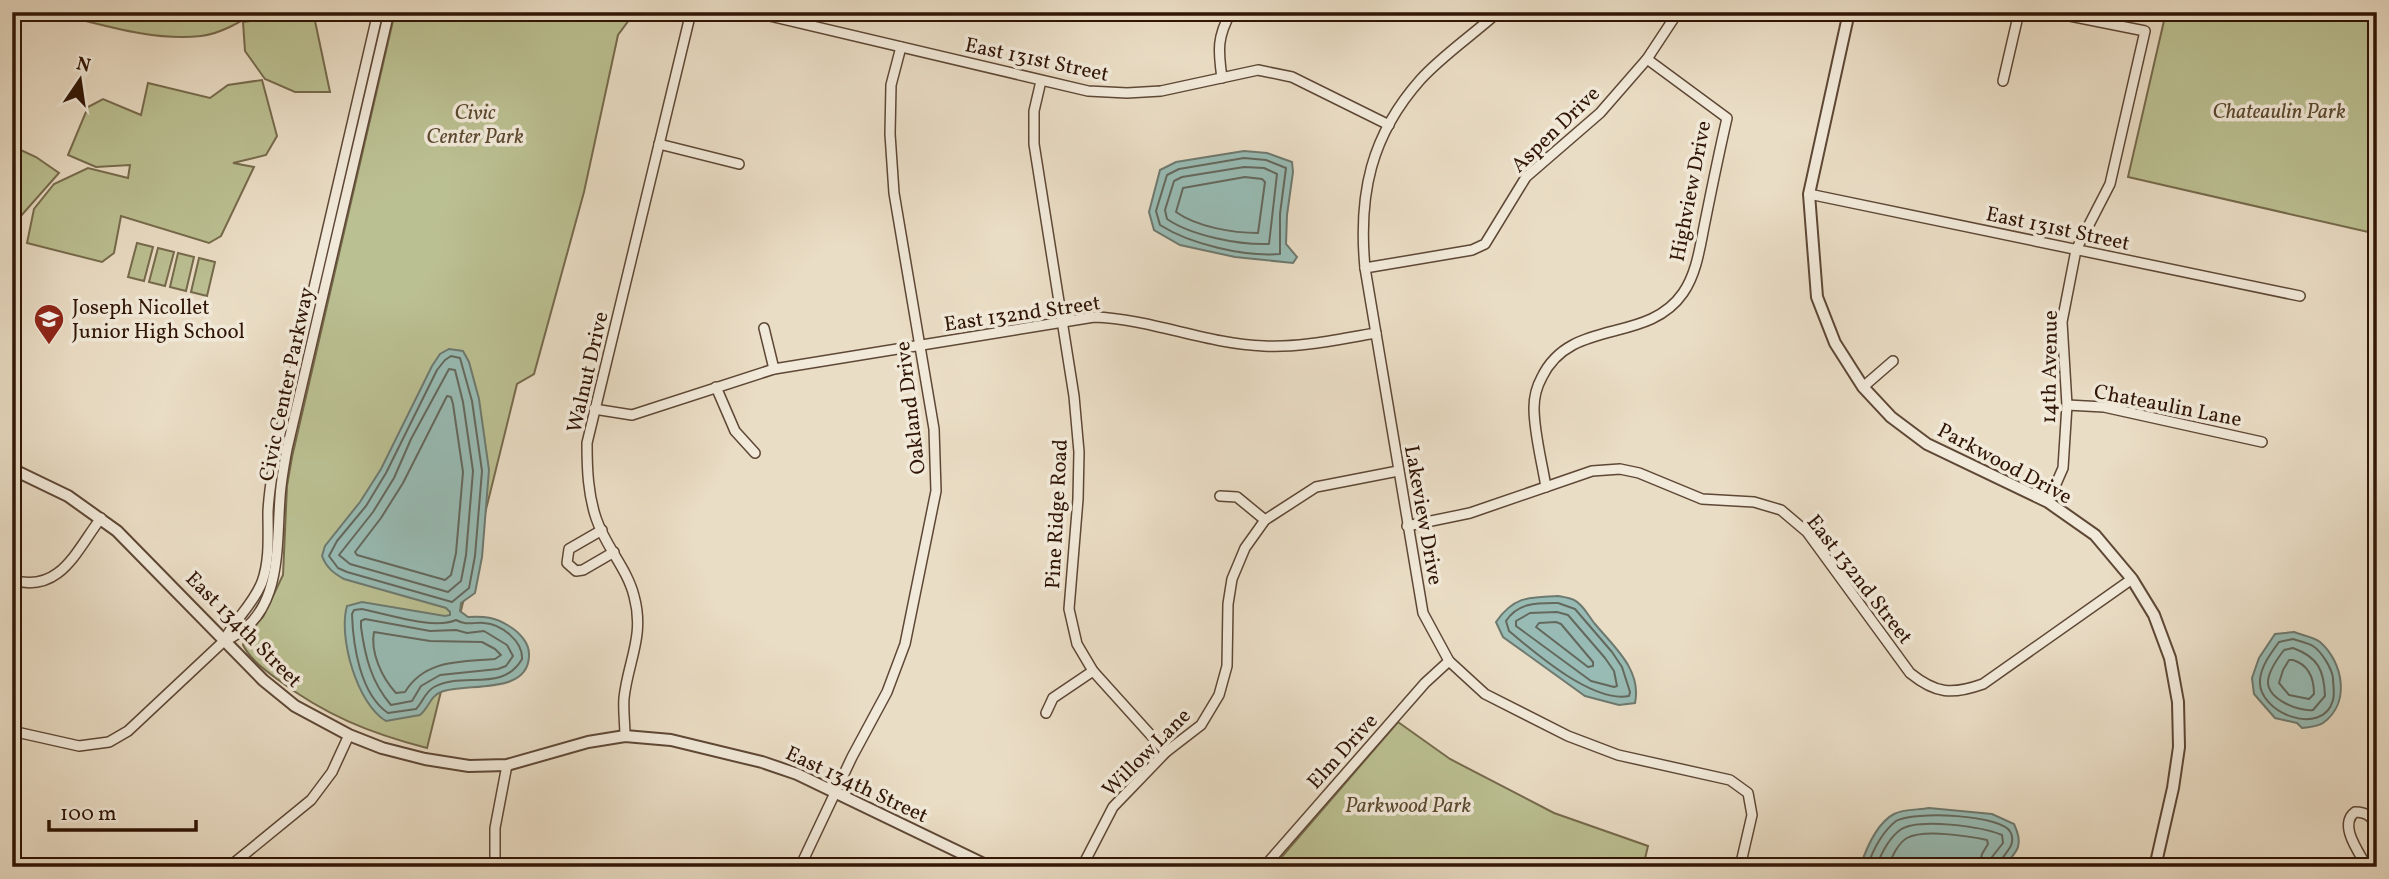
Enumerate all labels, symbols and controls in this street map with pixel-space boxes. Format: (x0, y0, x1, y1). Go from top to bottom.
street label: East 131st Street (962, 31, 1111, 90)
north arrow (46, 46, 116, 116)
text: N (74, 51, 93, 80)
street label: Aspen Drive (1505, 80, 1607, 180)
park label: Chateaulin Park (2212, 98, 2346, 127)
park label: Civic Center Park (426, 99, 524, 152)
street label: Highview Drive (1664, 118, 1719, 264)
street label: East 131st Street (1983, 200, 2132, 259)
street label: Civic Center Parkway (253, 284, 322, 484)
street label: East 132nd Street (942, 289, 1102, 340)
place label: Joseph Nicollet Junior High School (72, 294, 245, 347)
school or university icon: Joseph Nicollet Junior High School (32, 302, 66, 346)
street label: Walnut Drive (560, 309, 616, 436)
street label: 14th Avenue (2035, 310, 2066, 424)
street label: Oakland Drive (889, 340, 934, 476)
street label: Chateaulin Lane (2091, 378, 2244, 435)
street label: Parkwood Drive (1932, 417, 2077, 512)
street label: Pine Ridge Road (1039, 438, 1076, 590)
street label: Lakeview Drive (1396, 443, 1449, 587)
street label: East 132nd Street (1799, 509, 1919, 651)
street label: East 134th Street (178, 565, 308, 695)
street label: Willow Lane (1096, 702, 1198, 804)
street label: Elm Drive (1301, 708, 1385, 796)
street label: East 134th Street (780, 740, 932, 831)
scale bar (49, 788, 196, 832)
park label: Parkwood Park (1345, 792, 1471, 821)
text: 100 m (60, 800, 117, 829)

